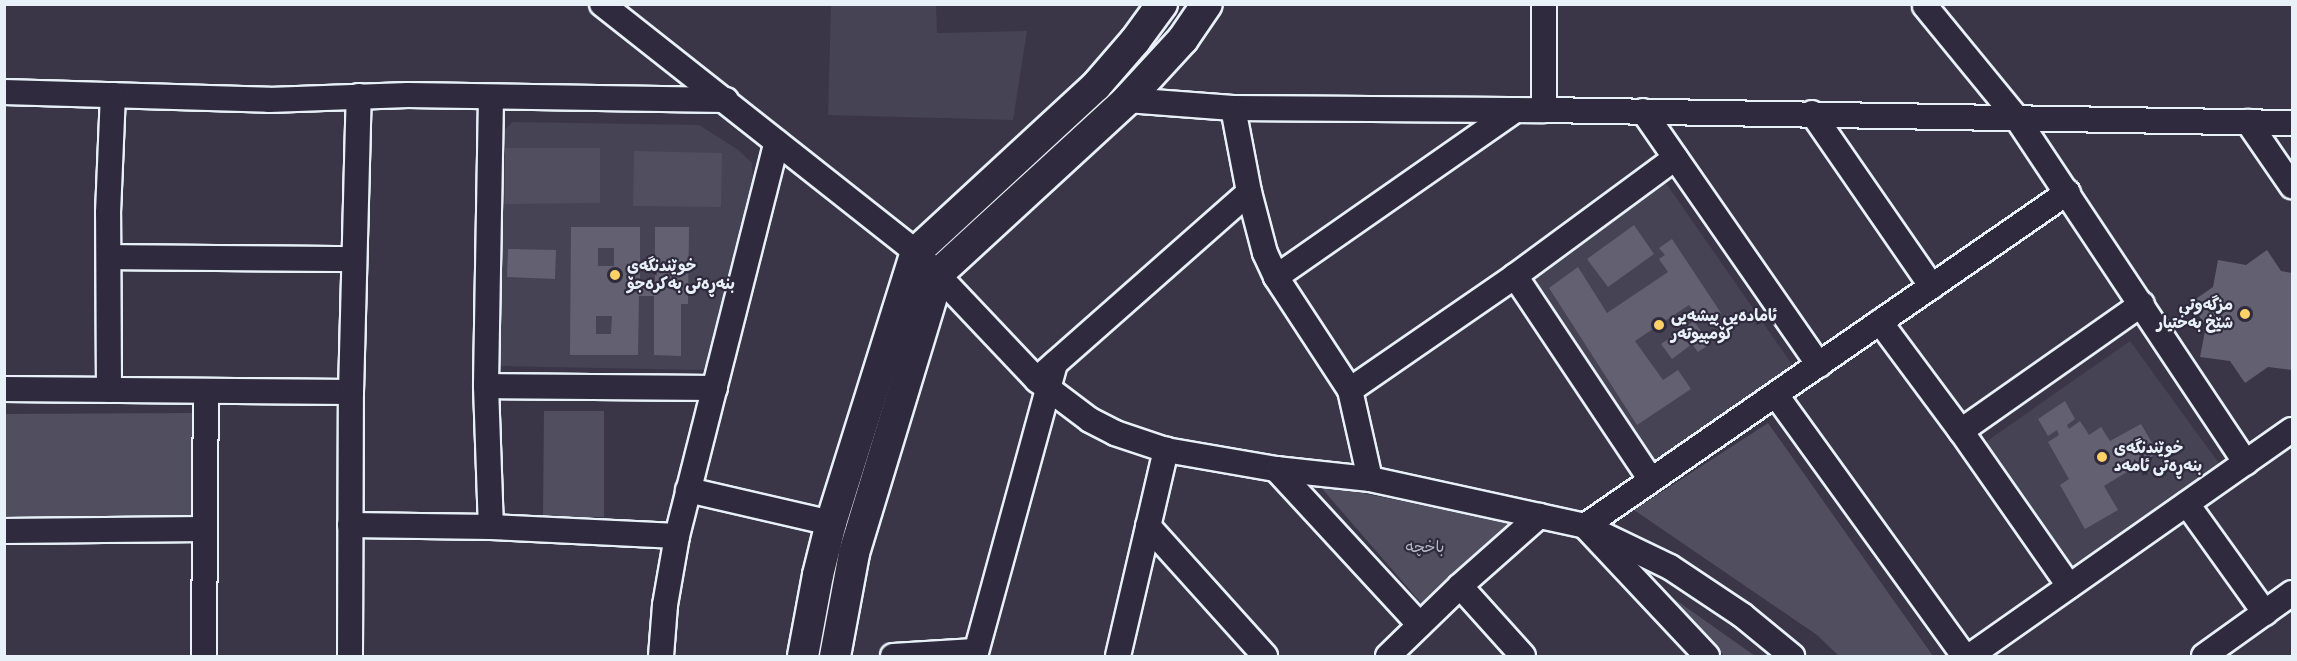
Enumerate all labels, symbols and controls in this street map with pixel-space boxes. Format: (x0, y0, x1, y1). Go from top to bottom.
place label: خوێندنگەی بنەڕەتی بەکرەجۆ (627, 256, 735, 294)
marker: خوێندنگەی بنەڕەتی بەکرەجۆ (608, 268, 622, 282)
place label: مزگەوتی شێخ بەختیار (2157, 295, 2233, 333)
place label: ئامادەیی پیشەیی کۆمپیوتەر (1671, 306, 1777, 344)
marker: مزگەوتی شێخ بەختیار (2238, 307, 2252, 321)
marker: ئامادەیی پیشەیی کۆمپیوتەر (1652, 318, 1666, 332)
place label: خوێندنگەی بنەڕەتی ئامەد (2114, 438, 2202, 476)
marker: خوێندنگەی بنەڕەتی ئامەد (2095, 450, 2109, 464)
park label: باخچە (1406, 537, 1444, 557)

